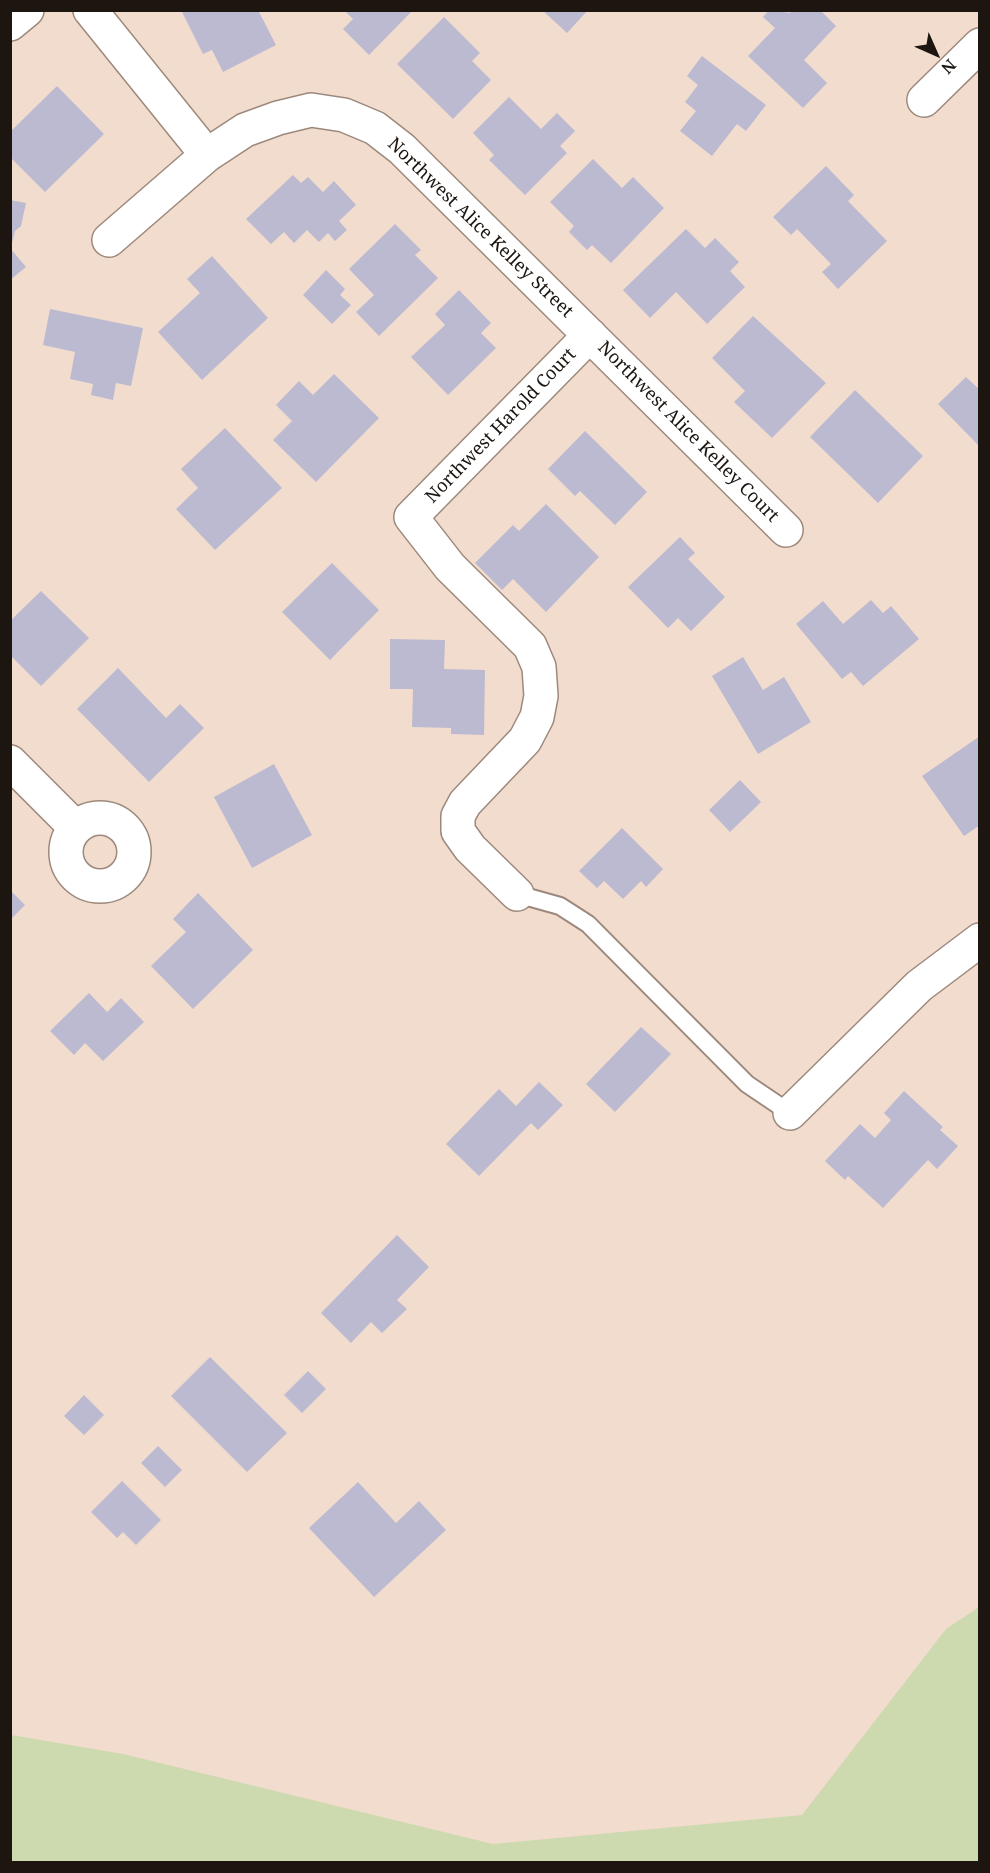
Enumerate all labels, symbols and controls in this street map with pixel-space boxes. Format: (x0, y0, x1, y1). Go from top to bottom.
north arrow (906, 24, 966, 84)
text: N (936, 54, 961, 79)
street label: Northwest Alice Kelley Street (383, 134, 577, 322)
street label: Northwest Alice Kelley Court (593, 337, 783, 527)
street label: Northwest Harold Court (421, 344, 581, 508)

